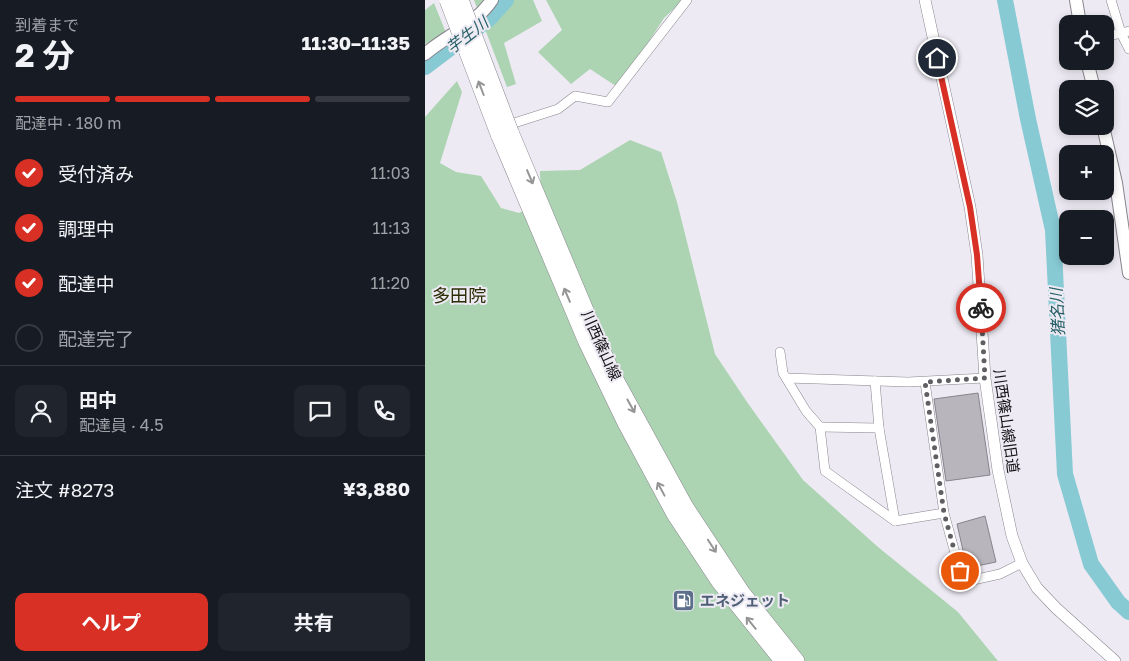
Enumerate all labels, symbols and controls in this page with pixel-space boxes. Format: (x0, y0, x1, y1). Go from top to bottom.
water label: 芋生川 (442, 11, 494, 58)
text: 到着まで (15, 15, 79, 35)
map controls (1059, 15, 1114, 265)
button: locate (1059, 15, 1114, 70)
text: 11:30–11:35 (302, 31, 410, 54)
text: 2 分 (15, 36, 75, 74)
pin (916, 37, 958, 79)
icon: home (923, 44, 951, 72)
button: layers (1059, 80, 1114, 135)
one-way arrow (476, 81, 485, 96)
text: 配達中 · 180 m (15, 113, 121, 133)
button: + (1059, 145, 1114, 200)
icon: check (15, 159, 43, 187)
text: 受付済み (58, 162, 134, 185)
text: 11:03 (370, 163, 410, 183)
one-way arrow (525, 169, 535, 184)
button: − (1059, 210, 1114, 265)
icon: check (15, 214, 43, 242)
text: 調理中 (58, 217, 115, 240)
text: 11:13 (373, 218, 410, 238)
icon: check (15, 269, 43, 297)
text: 配達中 (58, 272, 115, 295)
text: 11:20 (370, 273, 410, 293)
courier (956, 283, 1006, 333)
district label: 多田院 (432, 284, 486, 306)
water label: 猪名川 (1046, 286, 1068, 336)
one-way arrow (561, 288, 571, 303)
icon: bike (967, 294, 995, 322)
street label: 川西篠山線 (579, 307, 625, 383)
text: 配達完了 (58, 327, 134, 350)
street label: 川西篠山線旧道 (991, 368, 1023, 474)
button: person (15, 385, 67, 437)
button: chat (294, 385, 346, 437)
button: phone (358, 385, 410, 437)
text: 田中 (79, 388, 117, 411)
one-way arrow (626, 398, 636, 413)
text: 配達員 · 4.5 (79, 415, 164, 435)
text: ¥3,880 (343, 477, 410, 500)
text: 注文 #8273 (15, 478, 114, 501)
one-way arrow (655, 482, 665, 496)
one-way arrow (707, 539, 717, 553)
pin (939, 550, 981, 592)
icon: bag (946, 557, 974, 585)
fuel station icon: エネジェット (672, 588, 696, 612)
place label: エネジェット (700, 591, 790, 609)
button: ヘルプ (15, 593, 208, 651)
button: 共有 (218, 593, 410, 651)
one-way arrow (746, 617, 757, 630)

